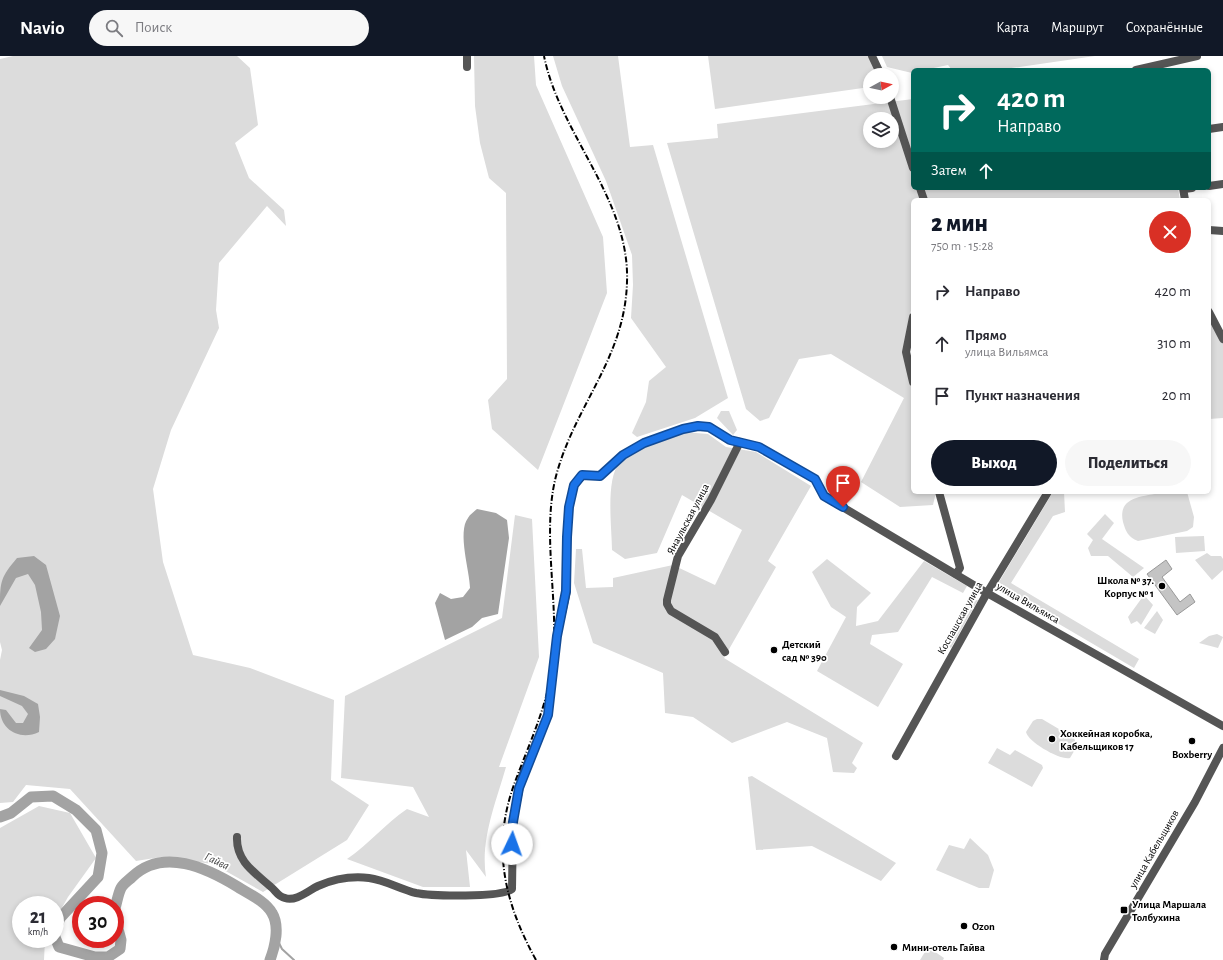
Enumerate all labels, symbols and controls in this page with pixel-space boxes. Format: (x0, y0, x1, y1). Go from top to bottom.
search box (89, 10, 369, 46)
icon: search (103, 17, 125, 39)
text: Navio (20, 19, 65, 38)
text: Поиск (135, 20, 172, 35)
text: Карта (996, 21, 1029, 35)
text: Маршрут (1051, 21, 1104, 35)
text: Сохранённые (1126, 21, 1203, 35)
north arrow (863, 68, 899, 104)
map controls (863, 68, 899, 148)
icon: right (931, 84, 983, 136)
text: 420 m (997, 85, 1066, 113)
button: layers (863, 112, 899, 148)
text: Направо (997, 118, 1061, 136)
icon: ahead (975, 160, 997, 182)
text: Затем (931, 163, 967, 178)
button: close (1149, 211, 1191, 253)
text: 2 мин (931, 212, 988, 236)
text: 750 m · 15:28 (931, 240, 994, 253)
icon: right (931, 281, 953, 303)
text: Направо (965, 284, 1020, 299)
text: 420 m (1155, 284, 1191, 299)
text: Прямо (965, 328, 1007, 343)
icon: ahead (931, 333, 953, 355)
text: 310 m (1157, 336, 1191, 351)
text: улица Вильямса (965, 346, 1049, 359)
icon: arrive (931, 385, 953, 407)
text: Пункт назначения (965, 388, 1080, 403)
text: 20 m (1162, 388, 1191, 403)
button: Выход (931, 440, 1057, 486)
button: Поделиться (1065, 440, 1191, 486)
pin (826, 466, 860, 507)
icon: arrive (832, 472, 854, 494)
street label: Янаульская улица (665, 482, 711, 556)
place label: Школа № 37. Корпус № 1 (1097, 575, 1154, 599)
street label: Коспашская улица (935, 580, 985, 656)
street label: улица Вильямса (994, 580, 1061, 625)
marker: Школа № 37. Корпус № 1 (1157, 581, 1167, 591)
place label: Детский сад № 390 (782, 639, 827, 663)
marker: Детский сад № 390 (769, 645, 779, 655)
place label: Хоккейная коробка, Кабельщиков 17 (1060, 728, 1153, 752)
marker: Хоккейная коробка, Кабельщиков 17 (1047, 734, 1057, 744)
marker: Boxberry (1187, 736, 1197, 746)
place label: Boxberry (1172, 749, 1212, 760)
street label: улица Кабельщиков (1127, 808, 1181, 891)
position arrow (491, 823, 533, 865)
water label: Гайва (203, 850, 231, 872)
speed limit sign: 30 (72, 896, 124, 948)
place label: Улица Маршала Толбухина (1132, 899, 1206, 923)
marker: Улица Маршала Толбухина (1119, 905, 1129, 915)
text: 21 (30, 907, 46, 927)
marker: Ozon (959, 921, 969, 931)
place label: Ozon (972, 921, 995, 932)
text: km/h (28, 927, 48, 937)
marker: Мини-отель Гайва (889, 942, 899, 952)
place label: Мини-отель Гайва (902, 942, 985, 953)

